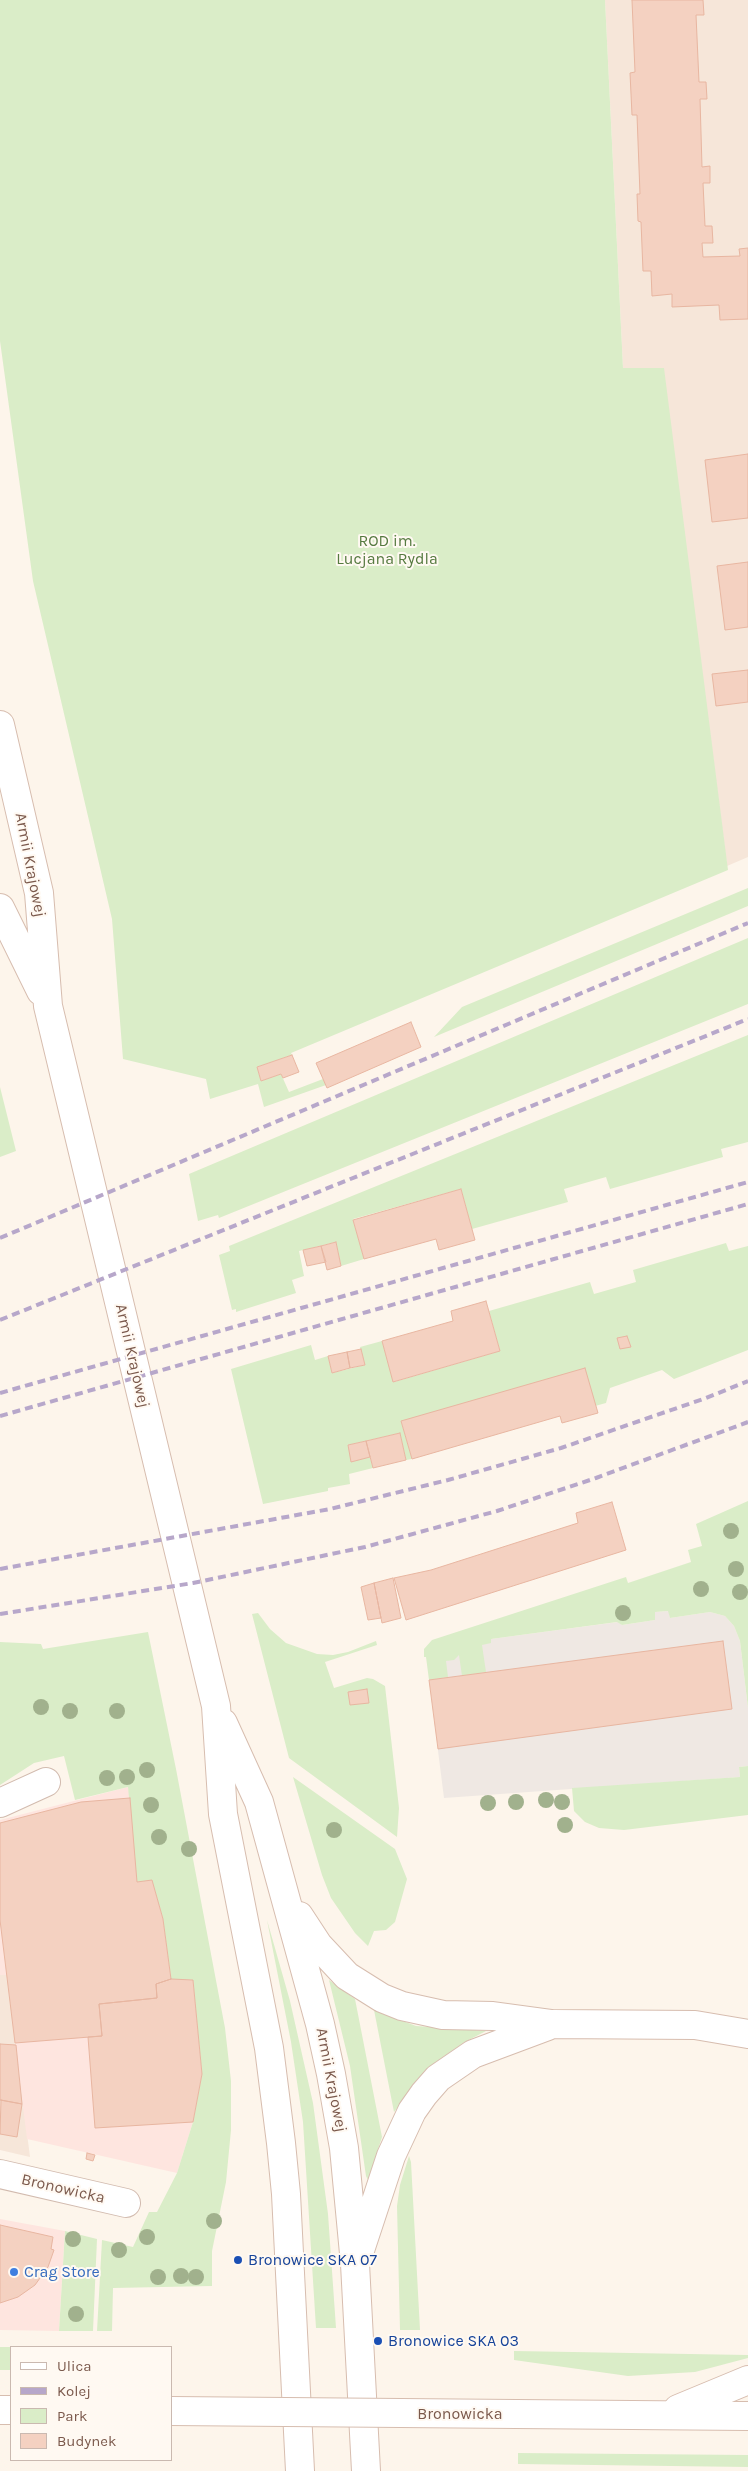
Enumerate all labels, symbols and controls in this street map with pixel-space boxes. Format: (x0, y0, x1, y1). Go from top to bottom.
park label: ROD im. Lucjana Rydla (336, 531, 438, 569)
street label: Armii Krajowej (10, 811, 50, 919)
street label: Armii Krajowej (111, 1302, 153, 1410)
street label: Armii Krajowej (311, 2026, 351, 2134)
street label: Bronowicka (19, 2170, 107, 2208)
place label: Bronowice SKA 07 (248, 2250, 377, 2270)
marker: Bronowice SKA 07 (232, 2254, 244, 2266)
place label: Crag Store (24, 2262, 100, 2282)
marker: Crag Store (8, 2266, 20, 2278)
place label: Bronowice SKA 03 (388, 2331, 519, 2351)
marker: Bronowice SKA 03 (372, 2335, 384, 2347)
legend (10, 2346, 172, 2461)
text: Ulica (57, 2357, 91, 2375)
text: Kolej (57, 2382, 91, 2400)
street label: Bronowicka (417, 2404, 503, 2424)
text: Park (57, 2407, 87, 2425)
text: Budynek (57, 2432, 116, 2450)

